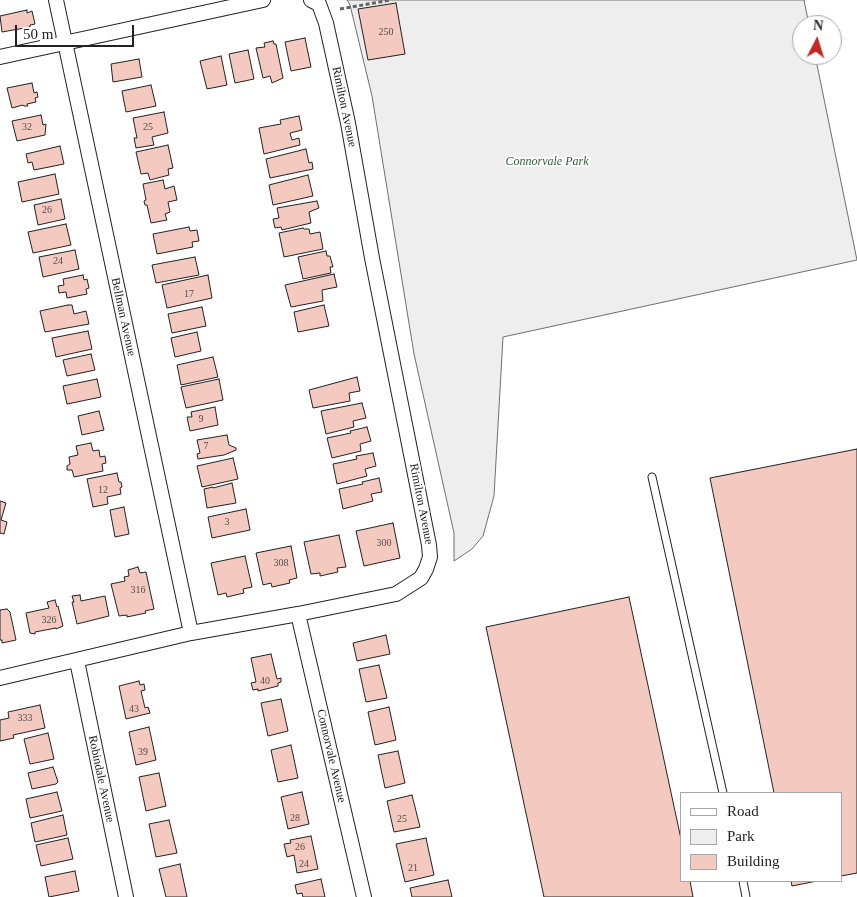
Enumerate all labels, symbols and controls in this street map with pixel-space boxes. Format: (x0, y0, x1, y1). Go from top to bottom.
scale bar (18, 15, 136, 47)
north arrow (792, 15, 842, 65)
text: N (813, 18, 824, 33)
text: 50 m (23, 26, 53, 42)
house number: 250 (378, 26, 394, 38)
street label: Rimilton Avenue (328, 65, 360, 149)
house number: 32 (22, 121, 32, 133)
house number: 25 (143, 121, 153, 133)
park label: Connorvale Park (506, 155, 588, 169)
house number: 26 (42, 204, 52, 216)
house number: 24 (53, 255, 63, 267)
street label: Bellman Avenue (108, 276, 138, 358)
house number: 17 (184, 288, 194, 300)
house number: 9 (198, 413, 204, 425)
house number: 7 (204, 440, 208, 452)
street label: Rimilton Avenue (406, 462, 436, 546)
house number: 12 (98, 484, 108, 496)
house number: 3 (224, 516, 230, 528)
house number: 300 (376, 537, 392, 549)
house number: 308 (274, 557, 288, 569)
house number: 316 (130, 584, 146, 596)
house number: 326 (42, 614, 56, 626)
house number: 40 (260, 675, 270, 687)
house number: 43 (129, 703, 139, 715)
street label: Connorvale Avenue (313, 708, 349, 804)
house number: 333 (18, 712, 32, 724)
street label: Robindale Avenue (85, 734, 117, 824)
house number: 39 (138, 746, 148, 758)
legend (680, 792, 842, 882)
text: Road (727, 803, 759, 819)
house number: 28 (290, 812, 300, 824)
house number: 25 (397, 813, 407, 825)
text: Park (727, 828, 755, 844)
house number: 26 (295, 841, 305, 853)
text: Building (727, 853, 780, 869)
house number: 24 (299, 858, 309, 870)
house number: 21 (408, 862, 418, 874)

